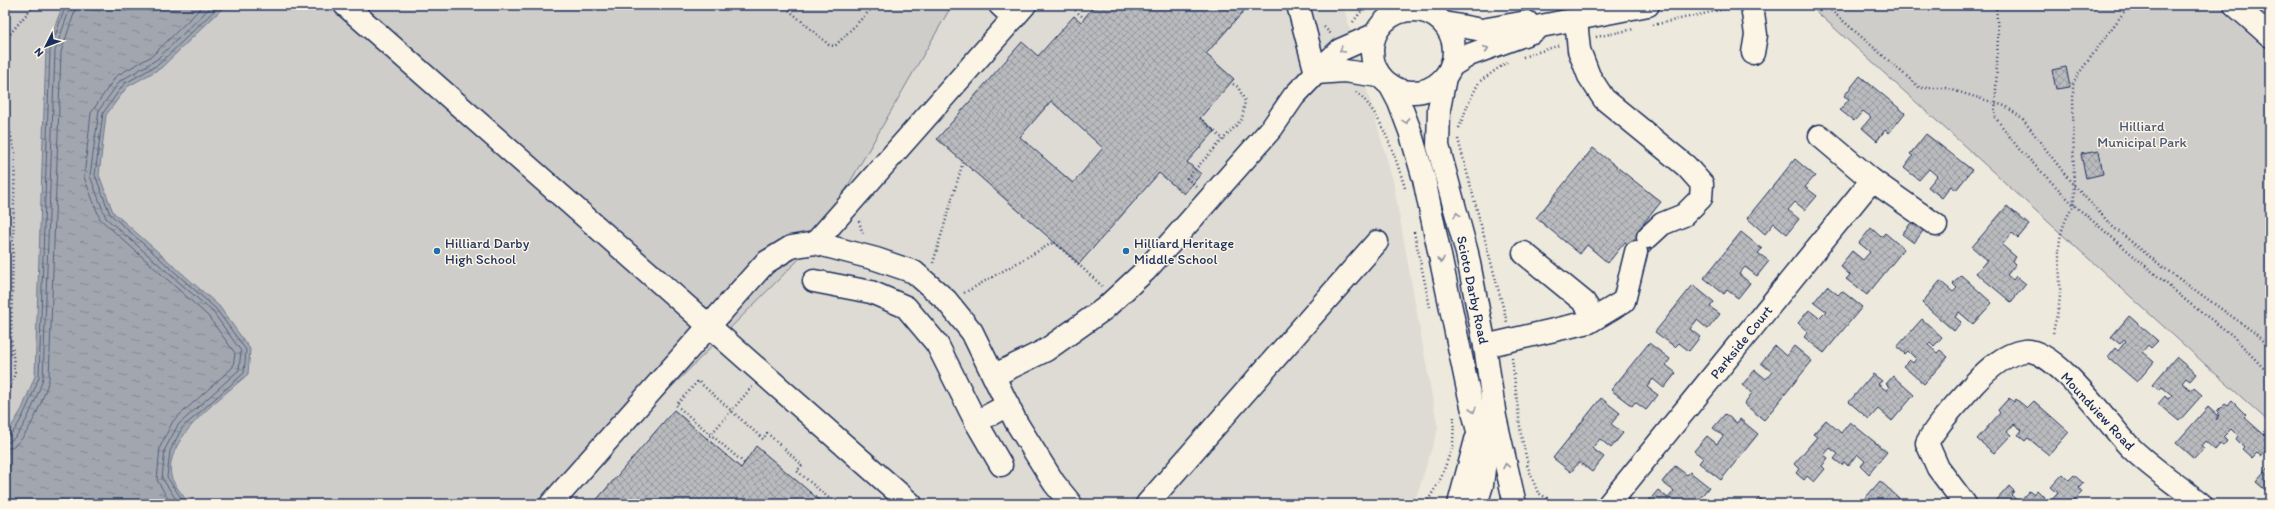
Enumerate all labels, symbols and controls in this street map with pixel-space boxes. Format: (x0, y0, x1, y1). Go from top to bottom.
north arrow (26, 26, 66, 66)
text: N (32, 45, 46, 59)
one-way arrow (1339, 45, 1346, 52)
one-way arrow (1482, 45, 1489, 53)
one-way arrow (1402, 117, 1410, 124)
park label: Hilliard Municipal Park (2097, 118, 2187, 151)
one-way arrow (1454, 212, 1462, 218)
street label: Scioto Darby Road (1453, 234, 1492, 346)
place label: Hilliard Darby High School (445, 235, 530, 268)
place label: Hilliard Heritage Middle School (1134, 235, 1234, 268)
marker: Hilliard Darby High School (432, 246, 442, 256)
marker: Hilliard Heritage Middle School (1121, 246, 1131, 256)
one-way arrow (1436, 257, 1444, 263)
street label: Parkside Court (1707, 302, 1776, 382)
street label: Moundview Road (2057, 369, 2139, 454)
one-way arrow (1469, 407, 1477, 414)
one-way arrow (1502, 463, 1510, 469)

